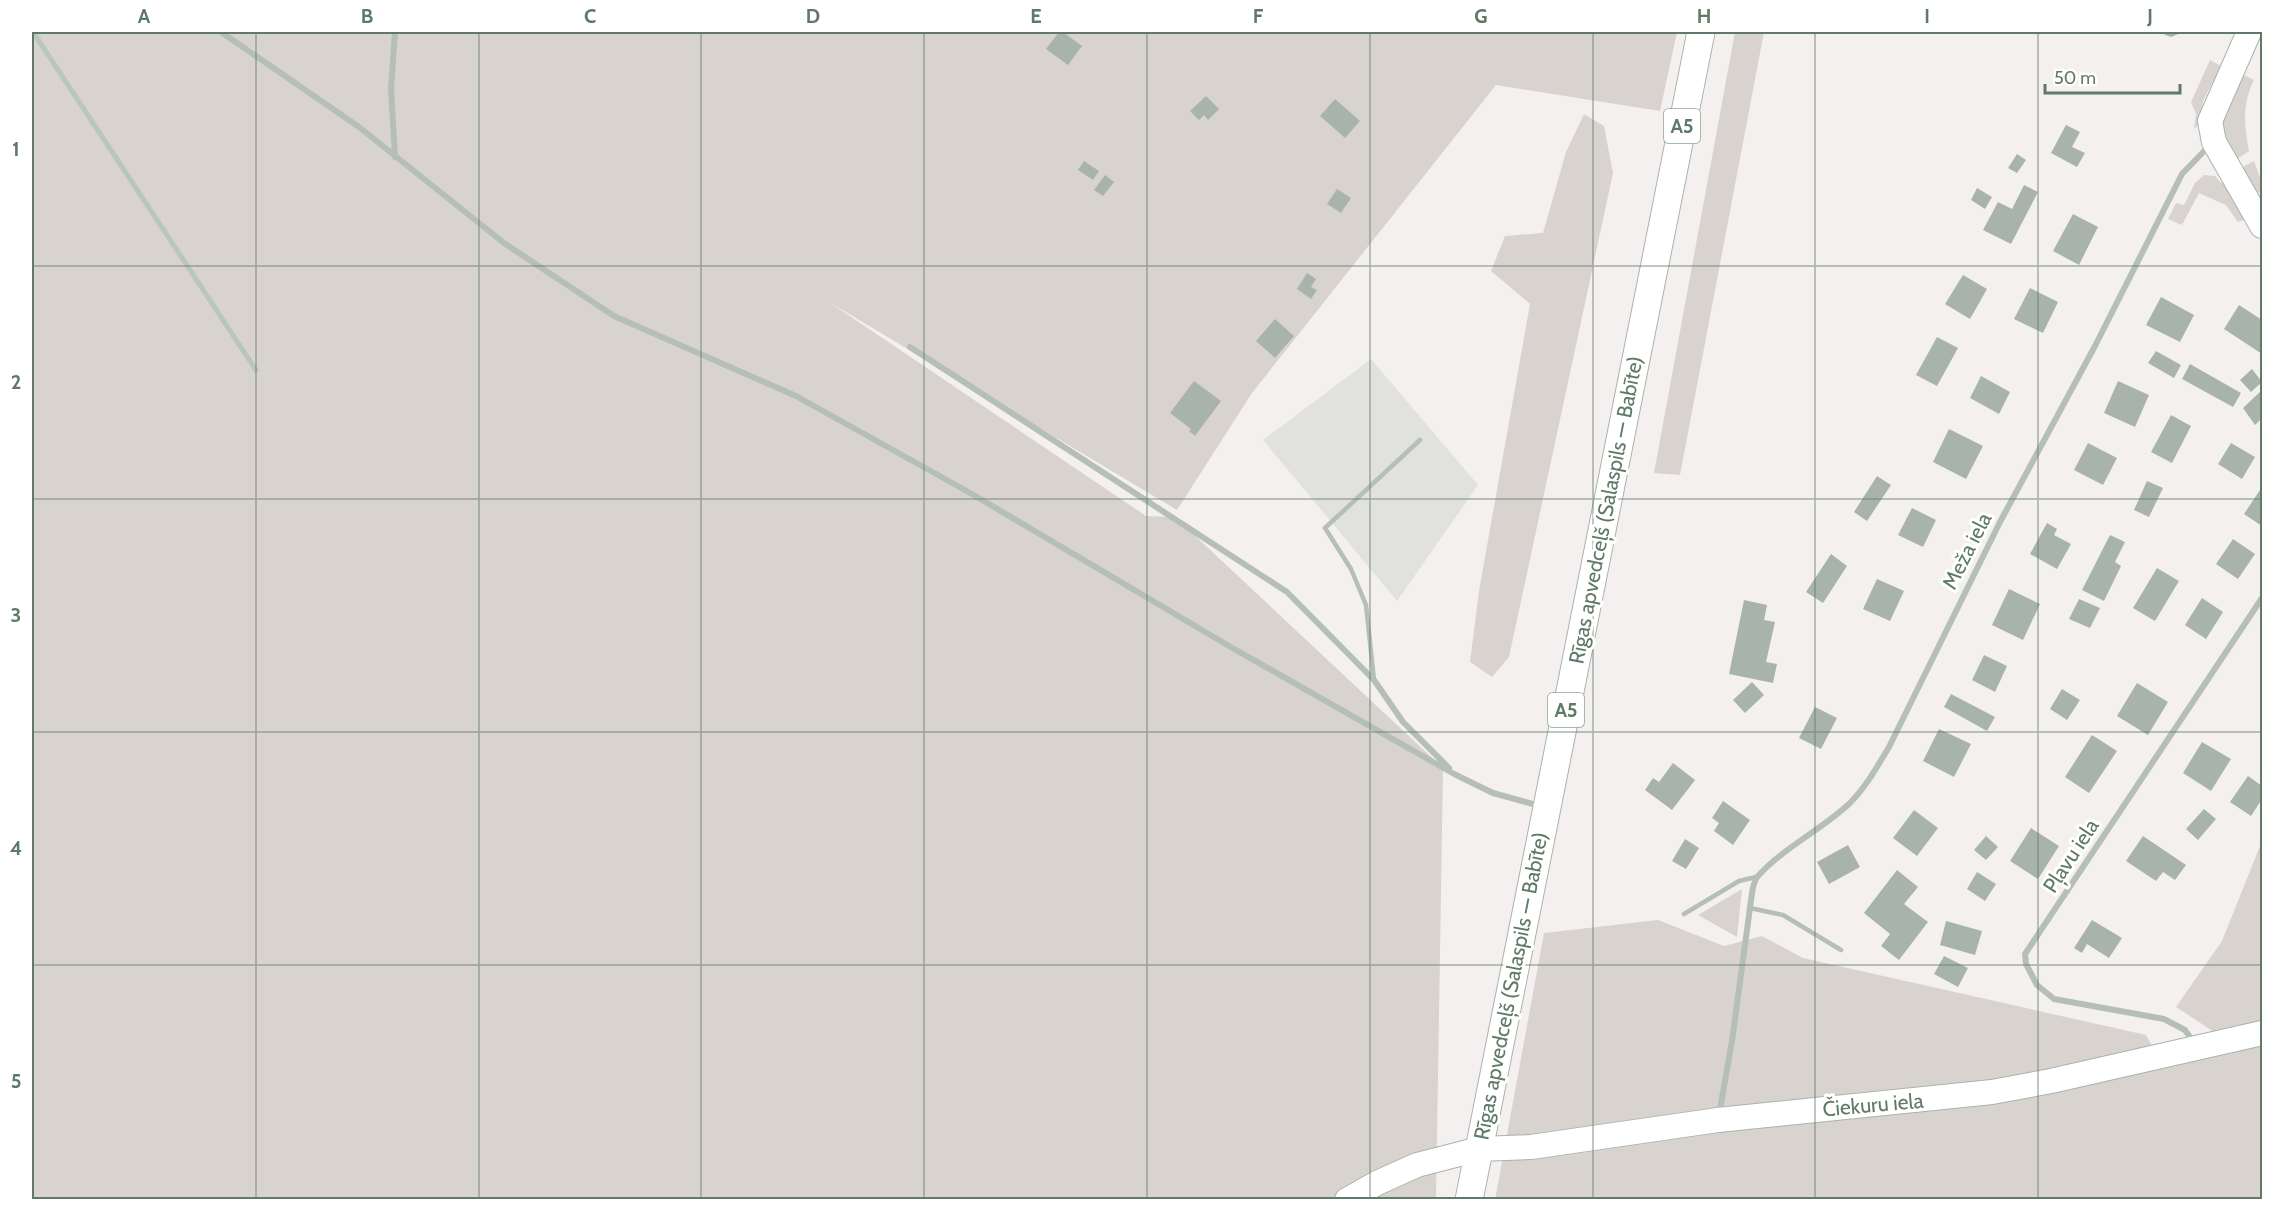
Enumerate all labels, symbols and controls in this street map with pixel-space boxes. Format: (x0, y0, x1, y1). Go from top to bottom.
text: A (138, 4, 151, 28)
text: B (361, 4, 373, 28)
text: C (584, 4, 596, 28)
text: D (806, 4, 820, 28)
text: E (1030, 4, 1042, 28)
text: F (1253, 4, 1264, 28)
text: G (1474, 4, 1488, 28)
text: H (1697, 4, 1711, 28)
text: I (1924, 4, 1930, 28)
text: J (2146, 4, 2153, 28)
scale bar (2045, 57, 2180, 95)
text: 50 m (2054, 67, 2096, 89)
road number: A5 (1664, 109, 1700, 143)
text: 1 (12, 137, 20, 161)
street label: Rīgas apvedceļš (Salaspils — Babīte) (1563, 354, 1650, 666)
text: 2 (11, 370, 21, 394)
street label: Meža iela (1937, 508, 1996, 593)
text: 3 (11, 603, 21, 627)
road number: A5 (1548, 693, 1584, 727)
street label: Pļavu iela (2037, 814, 2105, 898)
street label: Rīgas apvedceļš (Salaspils — Babīte) (1468, 830, 1555, 1142)
text: 4 (10, 836, 22, 860)
text: 5 (11, 1069, 21, 1093)
street label: Čiekuru iela (1821, 1088, 1924, 1121)

